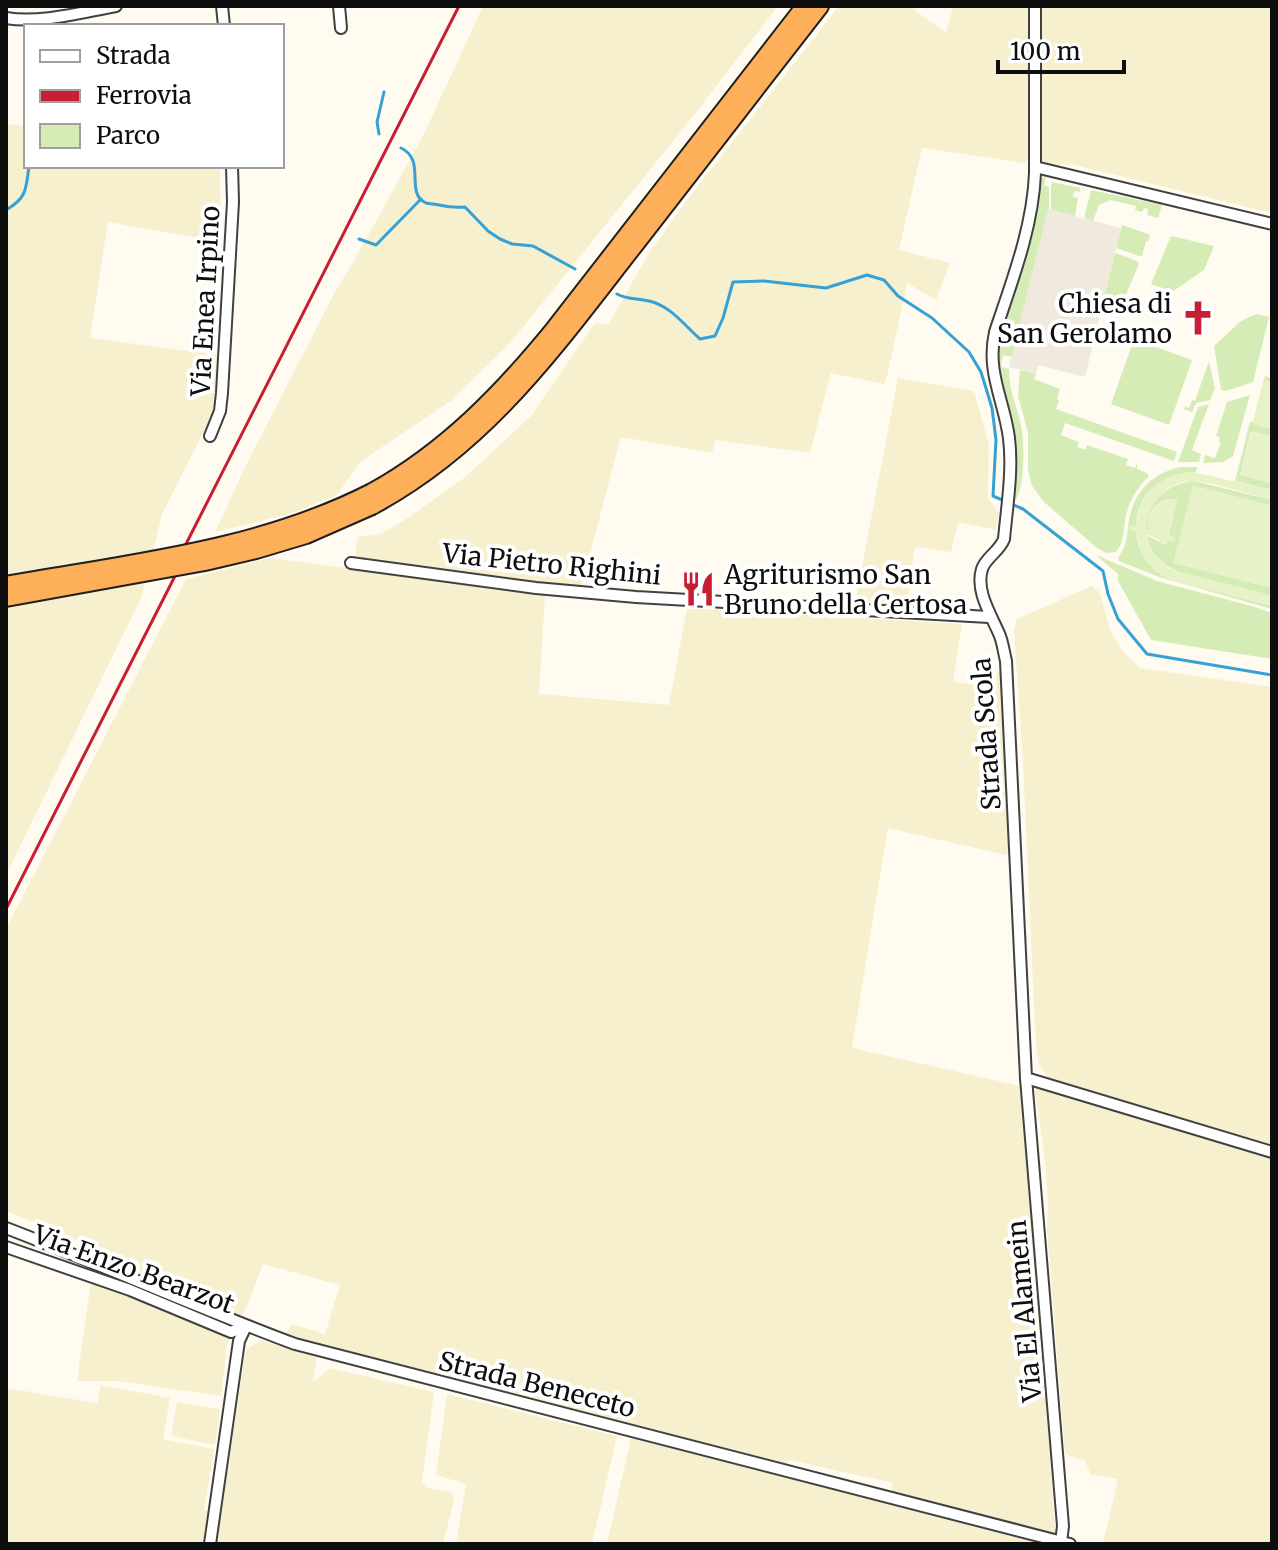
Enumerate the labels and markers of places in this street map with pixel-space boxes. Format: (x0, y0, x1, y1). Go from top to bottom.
place label: Chiesa di San Gerolamo (997, 287, 1172, 350)
church icon: Chiesa di San Gerolamo (1179, 299, 1217, 337)
place label: Agriturismo San Bruno della Certosa (723, 558, 967, 621)
restaurant icon: Agriturismo San Bruno della Certosa (679, 570, 717, 608)

